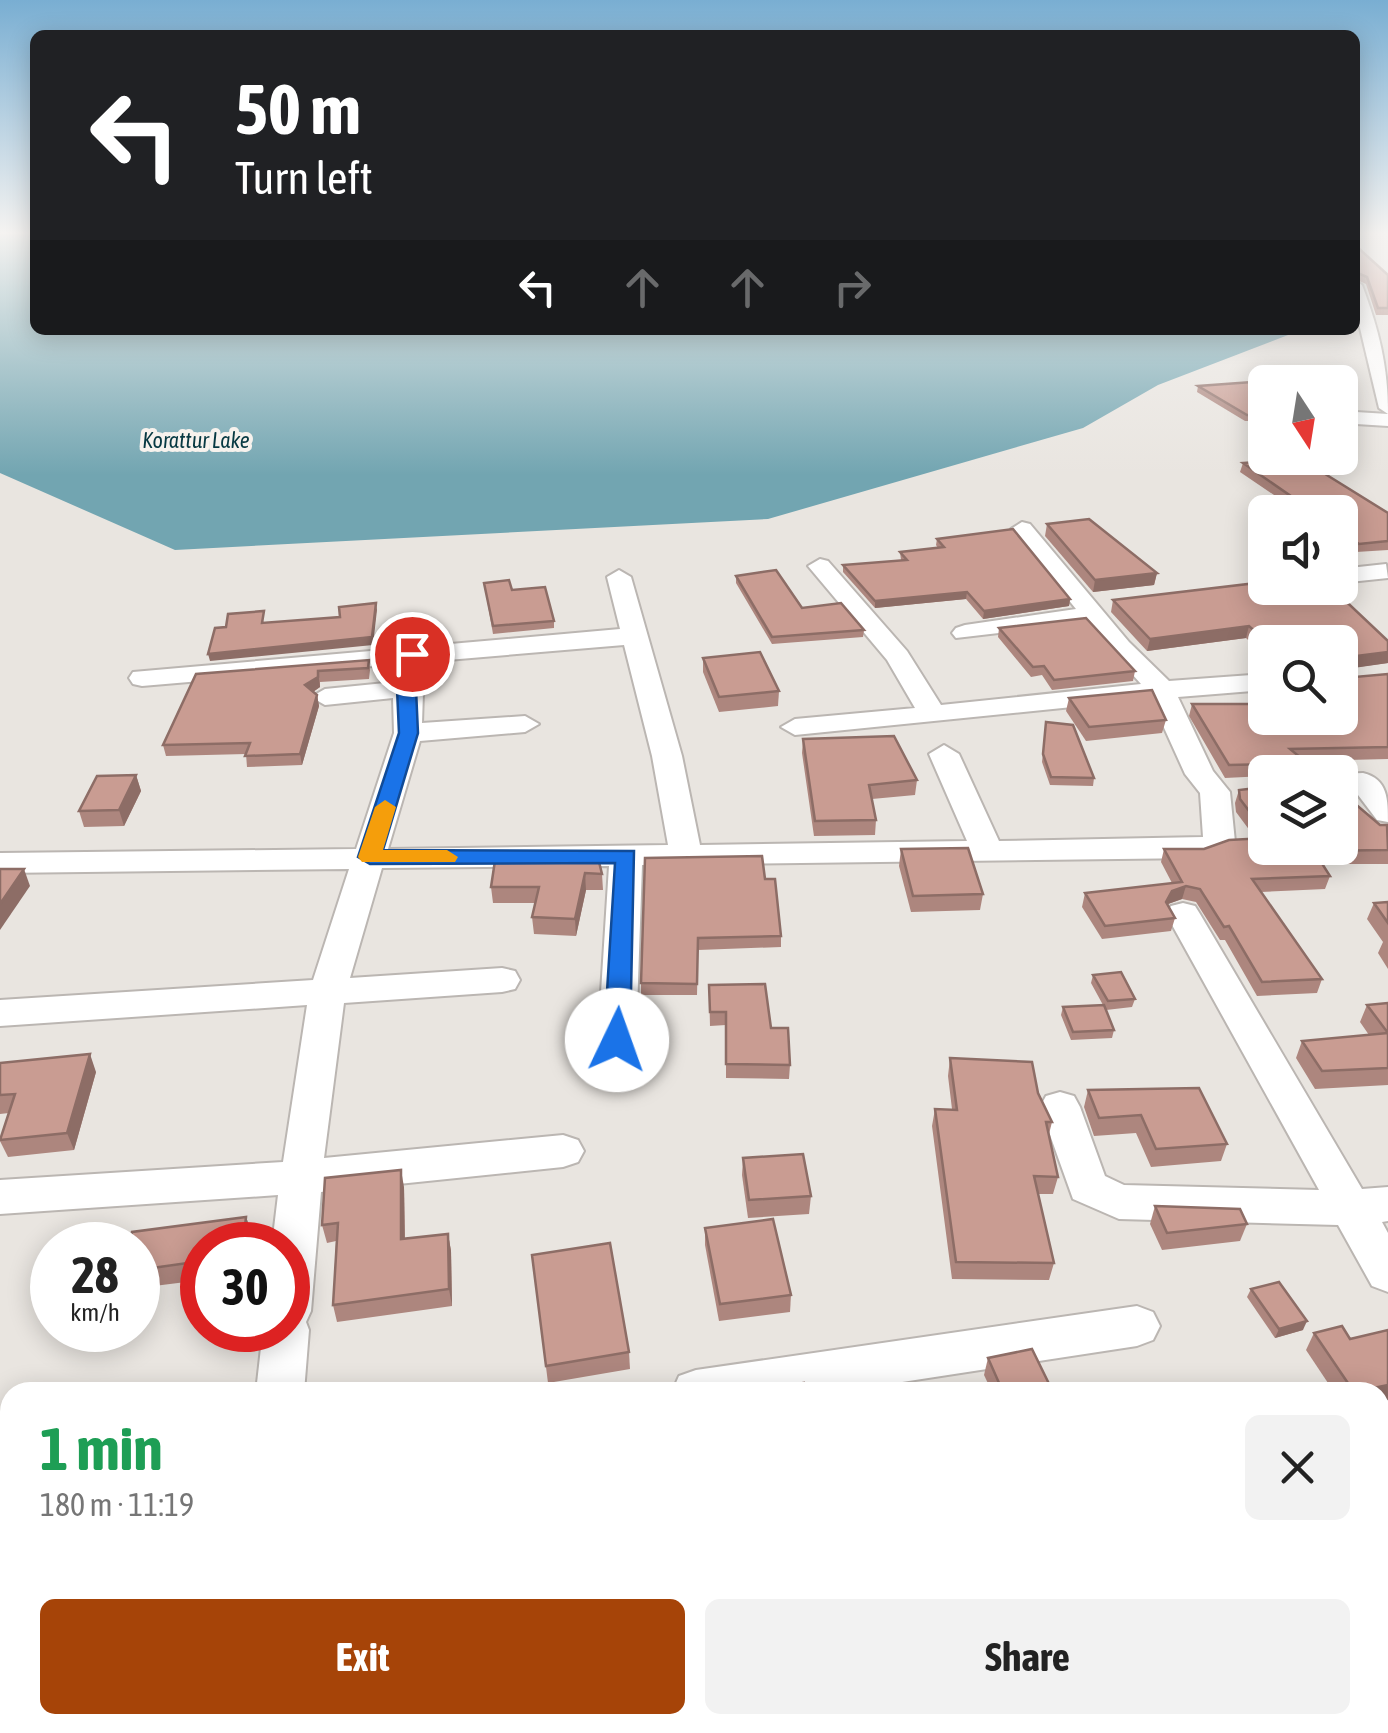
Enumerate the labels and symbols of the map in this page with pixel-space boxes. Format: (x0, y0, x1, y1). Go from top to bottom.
north arrow (1248, 365, 1358, 475)
water label: Korattur Lake (142, 427, 250, 453)
pin (370, 612, 455, 697)
position arrow (565, 988, 669, 1092)
speed limit sign: 30 (180, 1222, 310, 1352)

